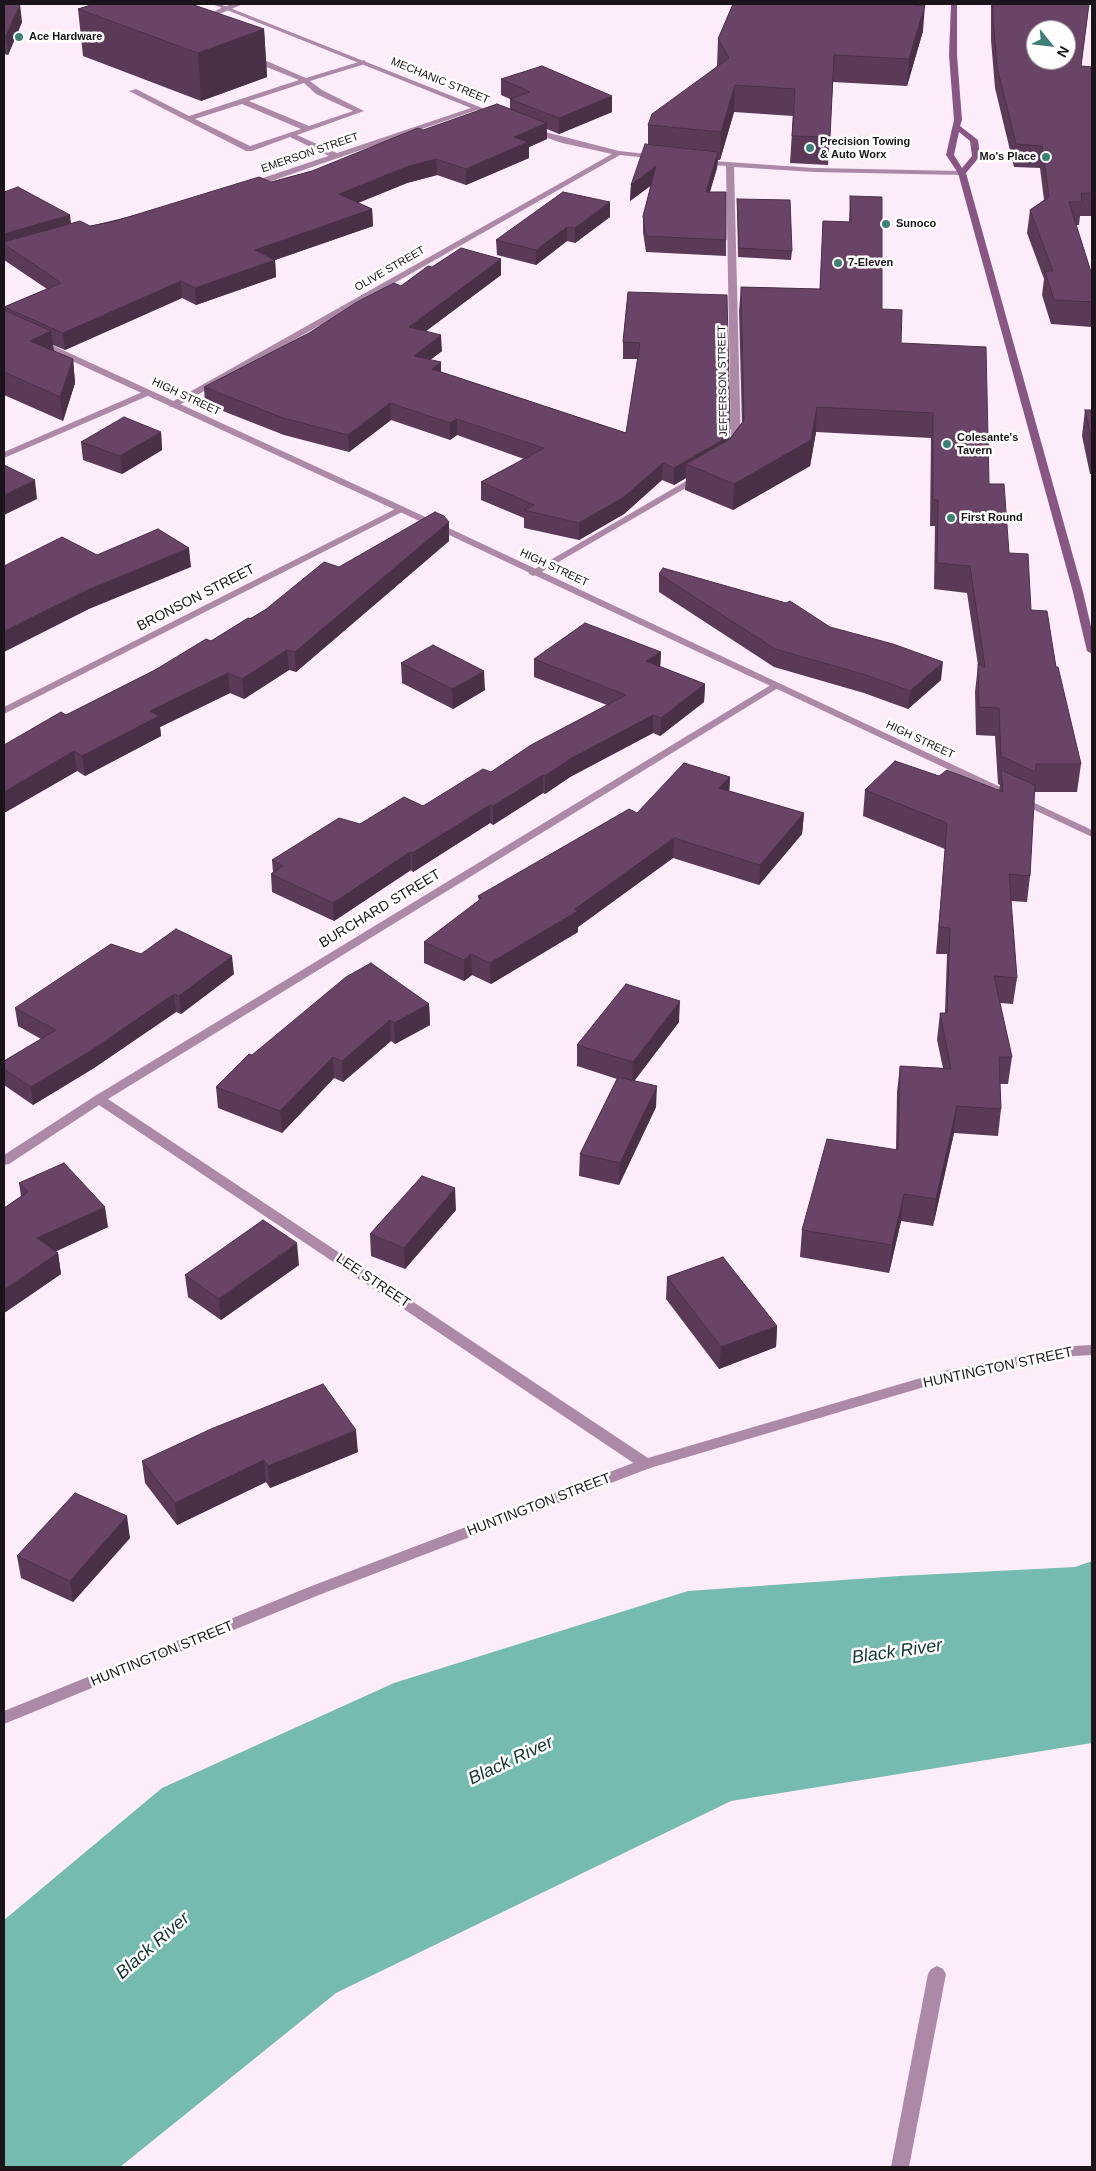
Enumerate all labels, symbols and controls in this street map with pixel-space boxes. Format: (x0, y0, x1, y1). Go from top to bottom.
north arrow (1026, 20, 1076, 70)
place label: Ace Hardware (29, 30, 102, 44)
marker: Ace Hardware (13, 31, 25, 43)
text: N (1054, 43, 1073, 60)
street label: MECHANIC STREET (389, 55, 491, 107)
street label: EMERSON STREET (260, 130, 360, 176)
place label: Precision Towing & Auto Worx (820, 135, 910, 161)
marker: Precision Towing & Auto Worx (804, 142, 816, 154)
place label: Mo's Place (980, 150, 1036, 164)
marker: Mo's Place (1040, 151, 1052, 163)
place label: Sunoco (896, 217, 936, 231)
marker: Sunoco (880, 218, 892, 230)
street label: OLIVE STREET (353, 244, 427, 294)
place label: 7-Eleven (848, 256, 893, 270)
marker: 7-Eleven (832, 257, 844, 269)
street label: JEFFERSON STREET (715, 325, 731, 437)
street label: HIGH STREET (150, 375, 222, 419)
place label: Colesante's Tavern (957, 431, 1018, 457)
marker: Colesante's Tavern (941, 438, 953, 450)
place label: First Round (961, 511, 1023, 525)
marker: First Round (945, 512, 957, 524)
street label: HIGH STREET (518, 546, 590, 590)
street label: BRONSON STREET (134, 561, 258, 635)
street label: HIGH STREET (884, 718, 956, 762)
street label: BURCHARD STREET (316, 866, 444, 952)
street label: LEE STREET (333, 1250, 413, 1312)
street label: HUNTINGTON STREET (922, 1344, 1074, 1392)
street label: HUNTINGTON STREET (465, 1470, 613, 1540)
street label: HUNTINGTON STREET (88, 1618, 236, 1690)
water label: Black River (850, 1635, 944, 1669)
water label: Black River (465, 1732, 557, 1790)
water label: Black River (112, 1908, 194, 1984)

